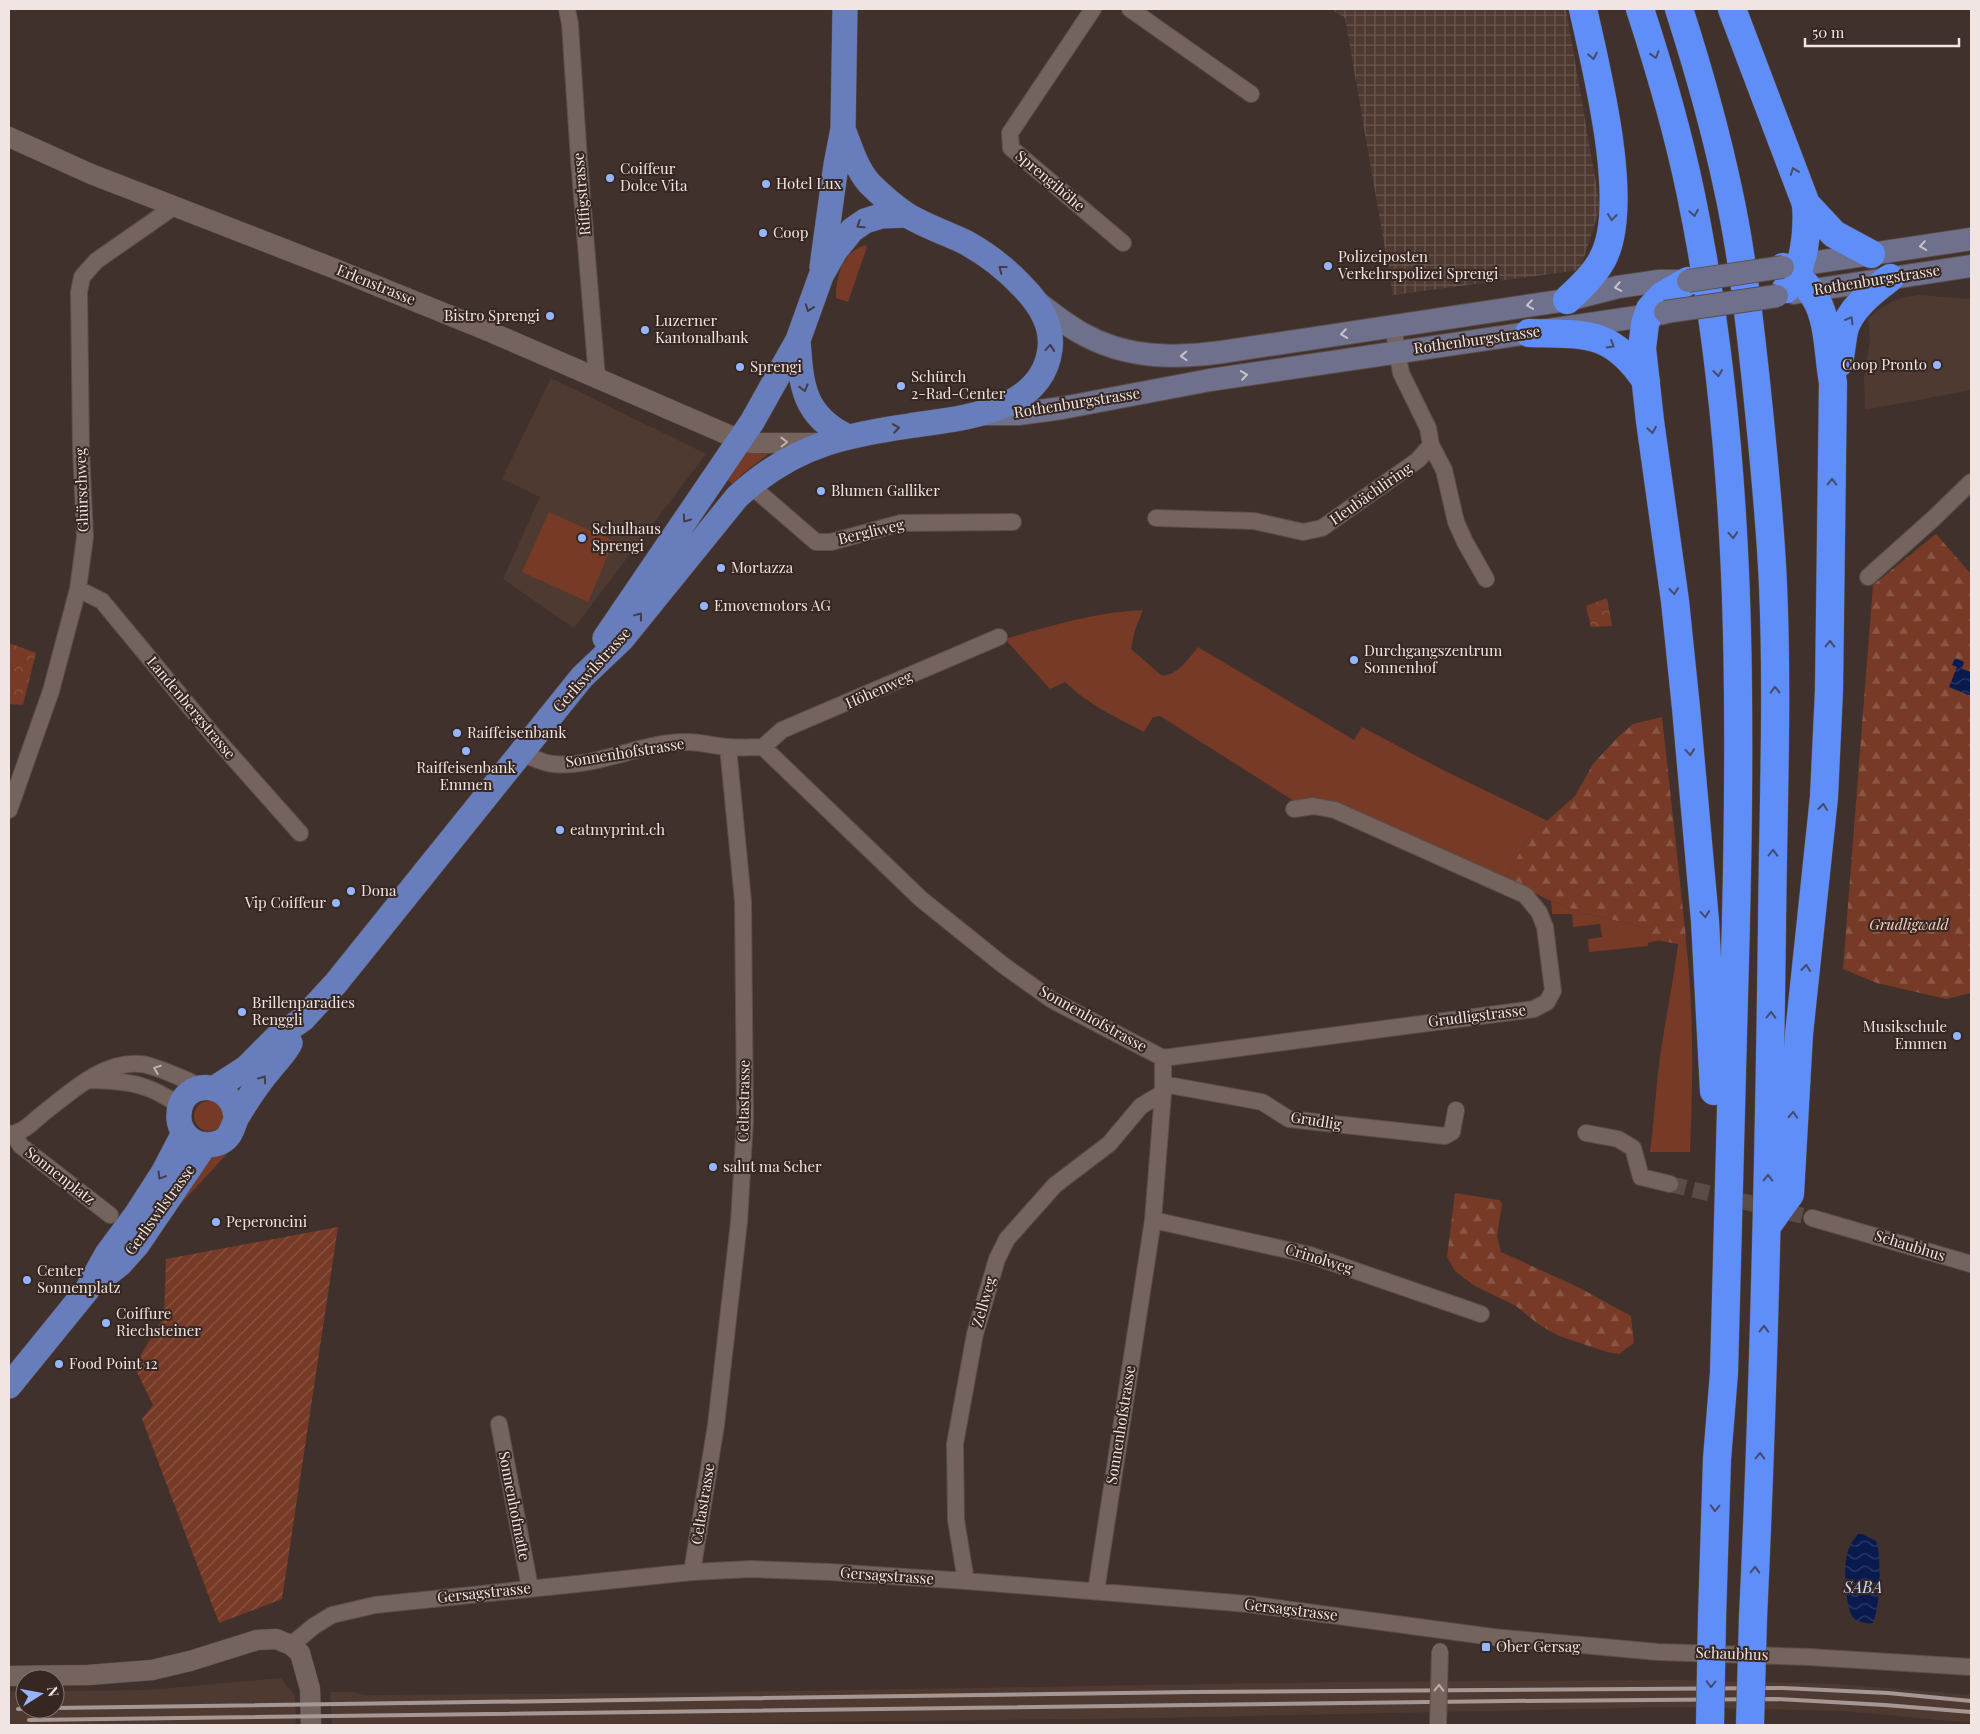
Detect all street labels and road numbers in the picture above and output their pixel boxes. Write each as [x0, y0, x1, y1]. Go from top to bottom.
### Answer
street label: Sprengihöhe [1012, 145, 1090, 215]
street label: Riffigstrasse [567, 152, 595, 236]
street label: Erlenstrasse [334, 259, 419, 309]
street label: Rothenburgstrasse [1812, 259, 1941, 299]
street label: Rothenburgstrasse [1412, 320, 1541, 358]
street label: Rothenburgstrasse [1012, 382, 1141, 422]
street label: Ghürschweg [70, 447, 92, 533]
street label: Heubächliring [1325, 457, 1415, 529]
street label: Bergliweg [836, 514, 906, 548]
street label: Gerliswilstrasse [548, 623, 635, 716]
street label: Landenbergstrasse [143, 652, 241, 763]
street label: Höhenweg [842, 665, 915, 713]
street label: Sonnenhofstrasse [564, 733, 686, 771]
street label: Sonnenhofstrasse [1036, 980, 1151, 1056]
street label: Grudligstrasse [1427, 999, 1527, 1031]
street label: Celtastrasse [732, 1060, 754, 1142]
street label: Grudlig [1289, 1106, 1343, 1134]
street label: Sonnenplatz [21, 1142, 100, 1209]
street label: Gerliswilstrasse [120, 1160, 199, 1259]
street label: Schaubhus [1872, 1225, 1948, 1265]
street label: Crinolweg [1283, 1238, 1356, 1278]
street label: Zellweg [966, 1274, 1000, 1329]
street label: Sonnenhofstrasse [1101, 1364, 1139, 1486]
street label: Sonnenhofmatte [495, 1449, 535, 1562]
street label: Celtastrasse [686, 1462, 718, 1546]
street label: Gersagstrasse [839, 1562, 935, 1588]
street label: Gersagstrasse [436, 1577, 532, 1607]
street label: Gersagstrasse [1243, 1593, 1339, 1625]
street label: Schaubhus [1695, 1642, 1769, 1664]

